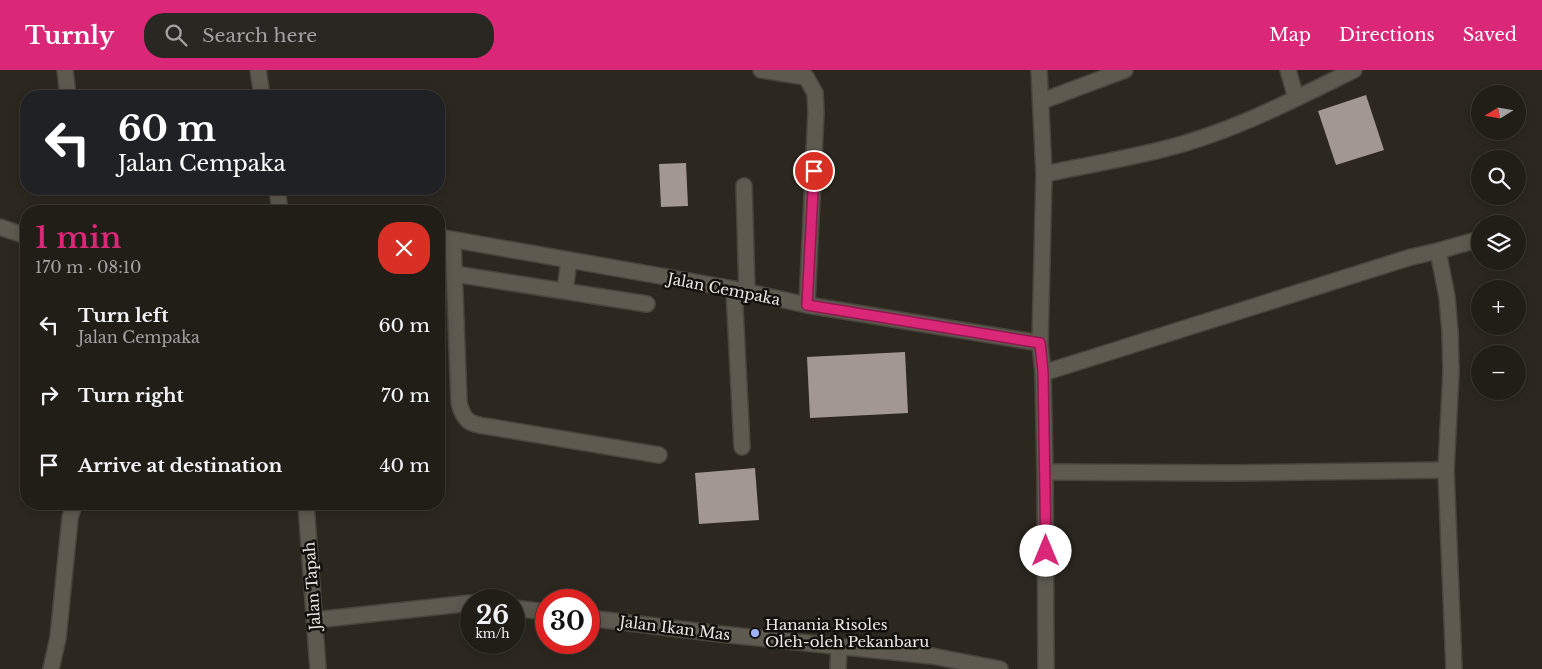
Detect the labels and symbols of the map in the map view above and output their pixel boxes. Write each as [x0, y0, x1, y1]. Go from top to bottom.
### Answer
north arrow [1471, 85, 1526, 140]
pin [793, 150, 835, 192]
street label: Jalan Cempaka [664, 268, 783, 309]
position arrow [1019, 524, 1071, 576]
street label: Jalan Tapah [299, 541, 325, 633]
speed limit sign: 30 [535, 589, 600, 654]
street label: Jalan Ikan Mas [617, 612, 732, 644]
place label: Hanania Risoles Oleh-oleh Pekanbaru [765, 615, 929, 651]
marker: Hanania Risoles Oleh-oleh Pekanbaru [749, 627, 761, 639]

